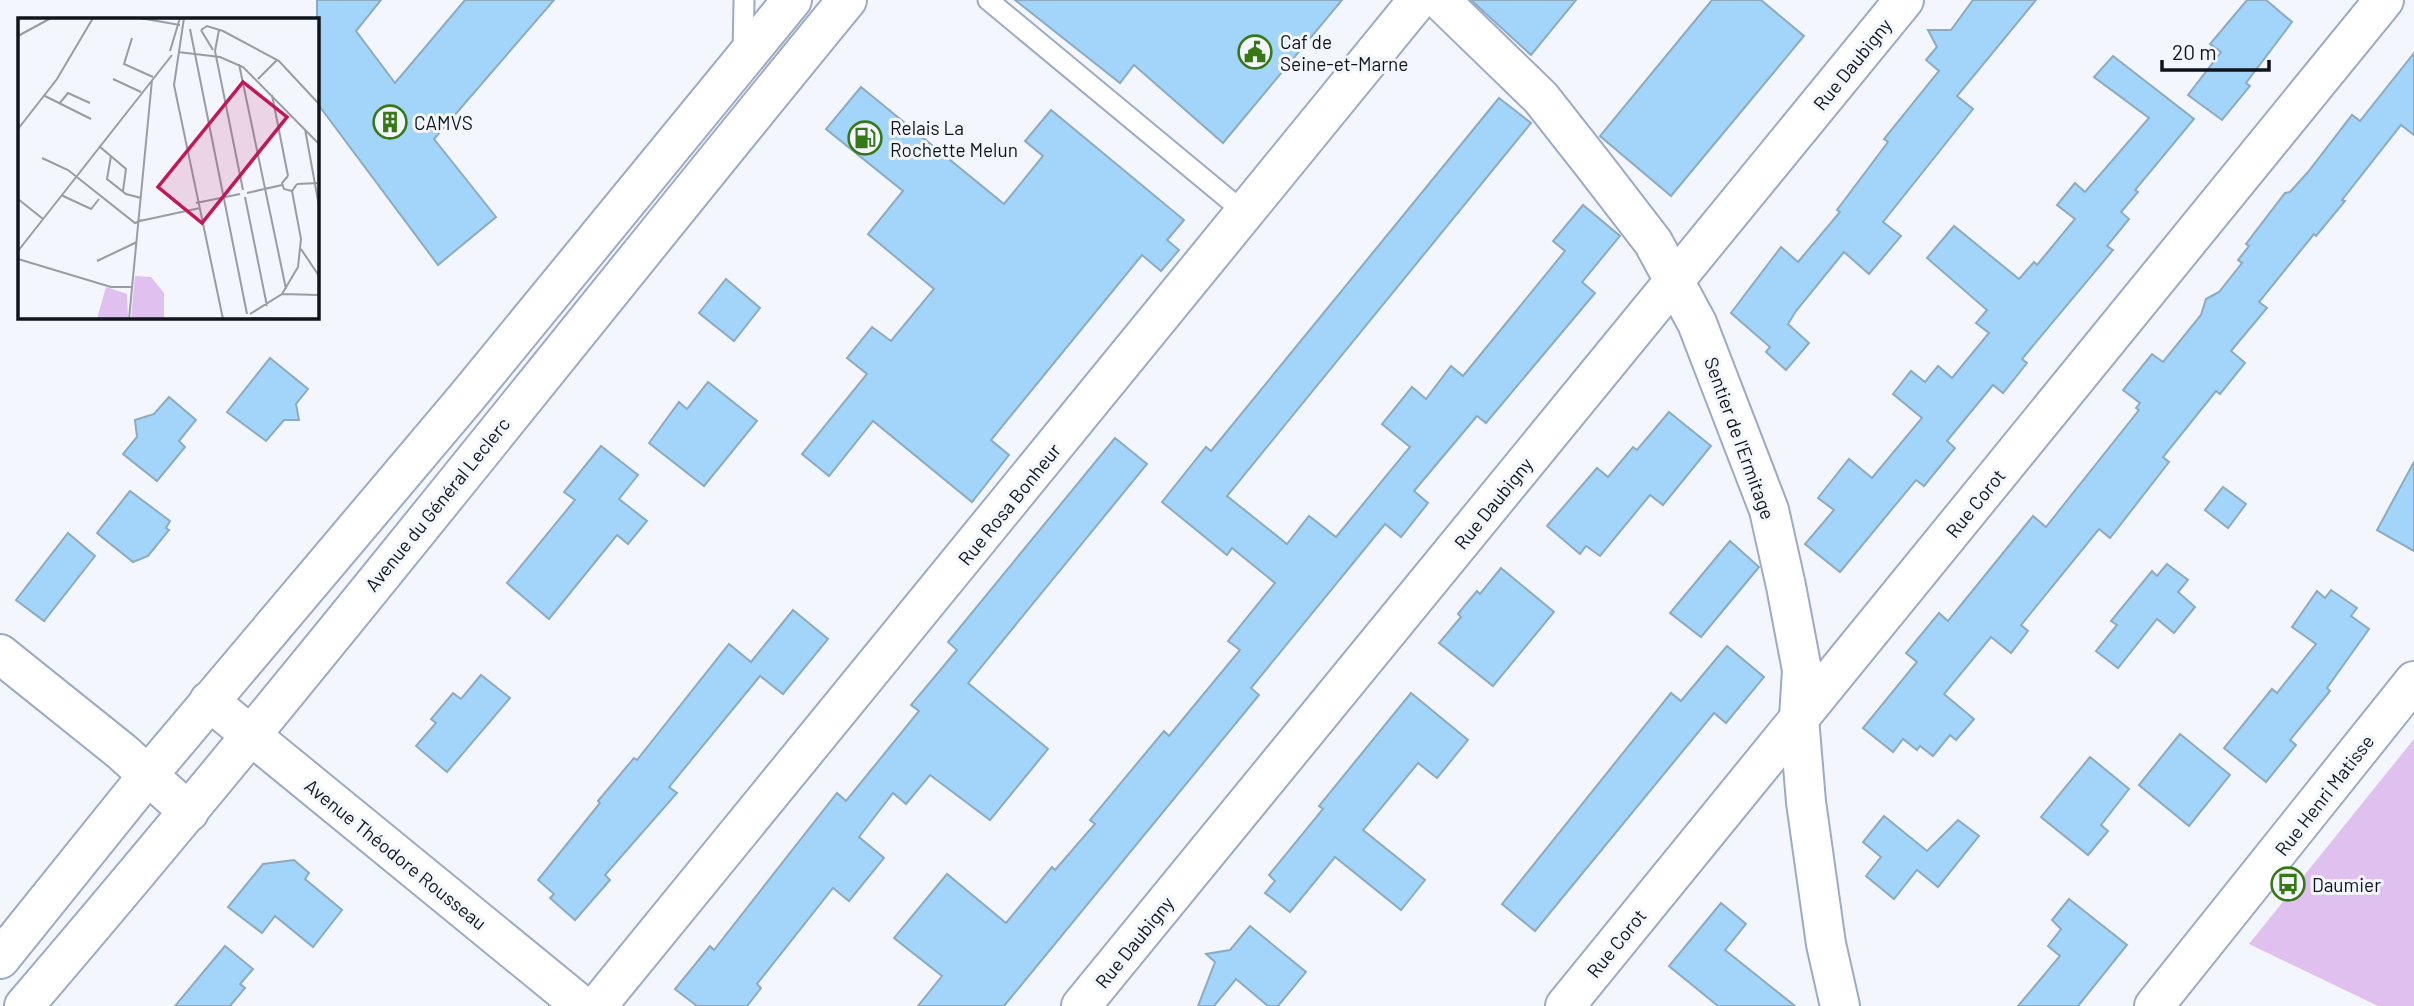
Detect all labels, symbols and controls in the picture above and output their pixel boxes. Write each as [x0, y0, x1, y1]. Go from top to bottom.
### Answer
street label: Rue Daubigny [1808, 13, 1896, 115]
inset map [18, 18, 318, 318]
scale bar [2162, 28, 2269, 72]
place label: Caf de Seine-et-Marne [1280, 30, 1408, 75]
public building icon: Caf de Seine-et-Marne [1236, 33, 1274, 71]
text: 20 m [2172, 39, 2217, 64]
building icon: CAMVS [371, 103, 409, 141]
place label: CAMVS [414, 111, 473, 134]
place label: Relais La Rochette Melun [890, 116, 1018, 161]
fuel station icon: Relais La Rochette Melun [846, 119, 884, 157]
street label: Sentier de l'Ermitage [1700, 354, 1780, 522]
street label: Avenue du Général Leclerc [360, 412, 514, 596]
street label: Rue Rosa Bonheur [953, 438, 1065, 570]
street label: Rue Daubigny [1449, 452, 1537, 554]
street label: Rue Corot [1940, 464, 2010, 542]
street label: Rue Henri Matisse [2270, 730, 2378, 860]
street label: Avenue Théodore Rousseau [301, 774, 491, 934]
bus stop icon: Daumier [2269, 865, 2307, 903]
place label: Daumier [2312, 873, 2381, 896]
street label: Rue Daubigny [1090, 891, 1178, 993]
street label: Rue Corot [1581, 904, 1651, 982]

